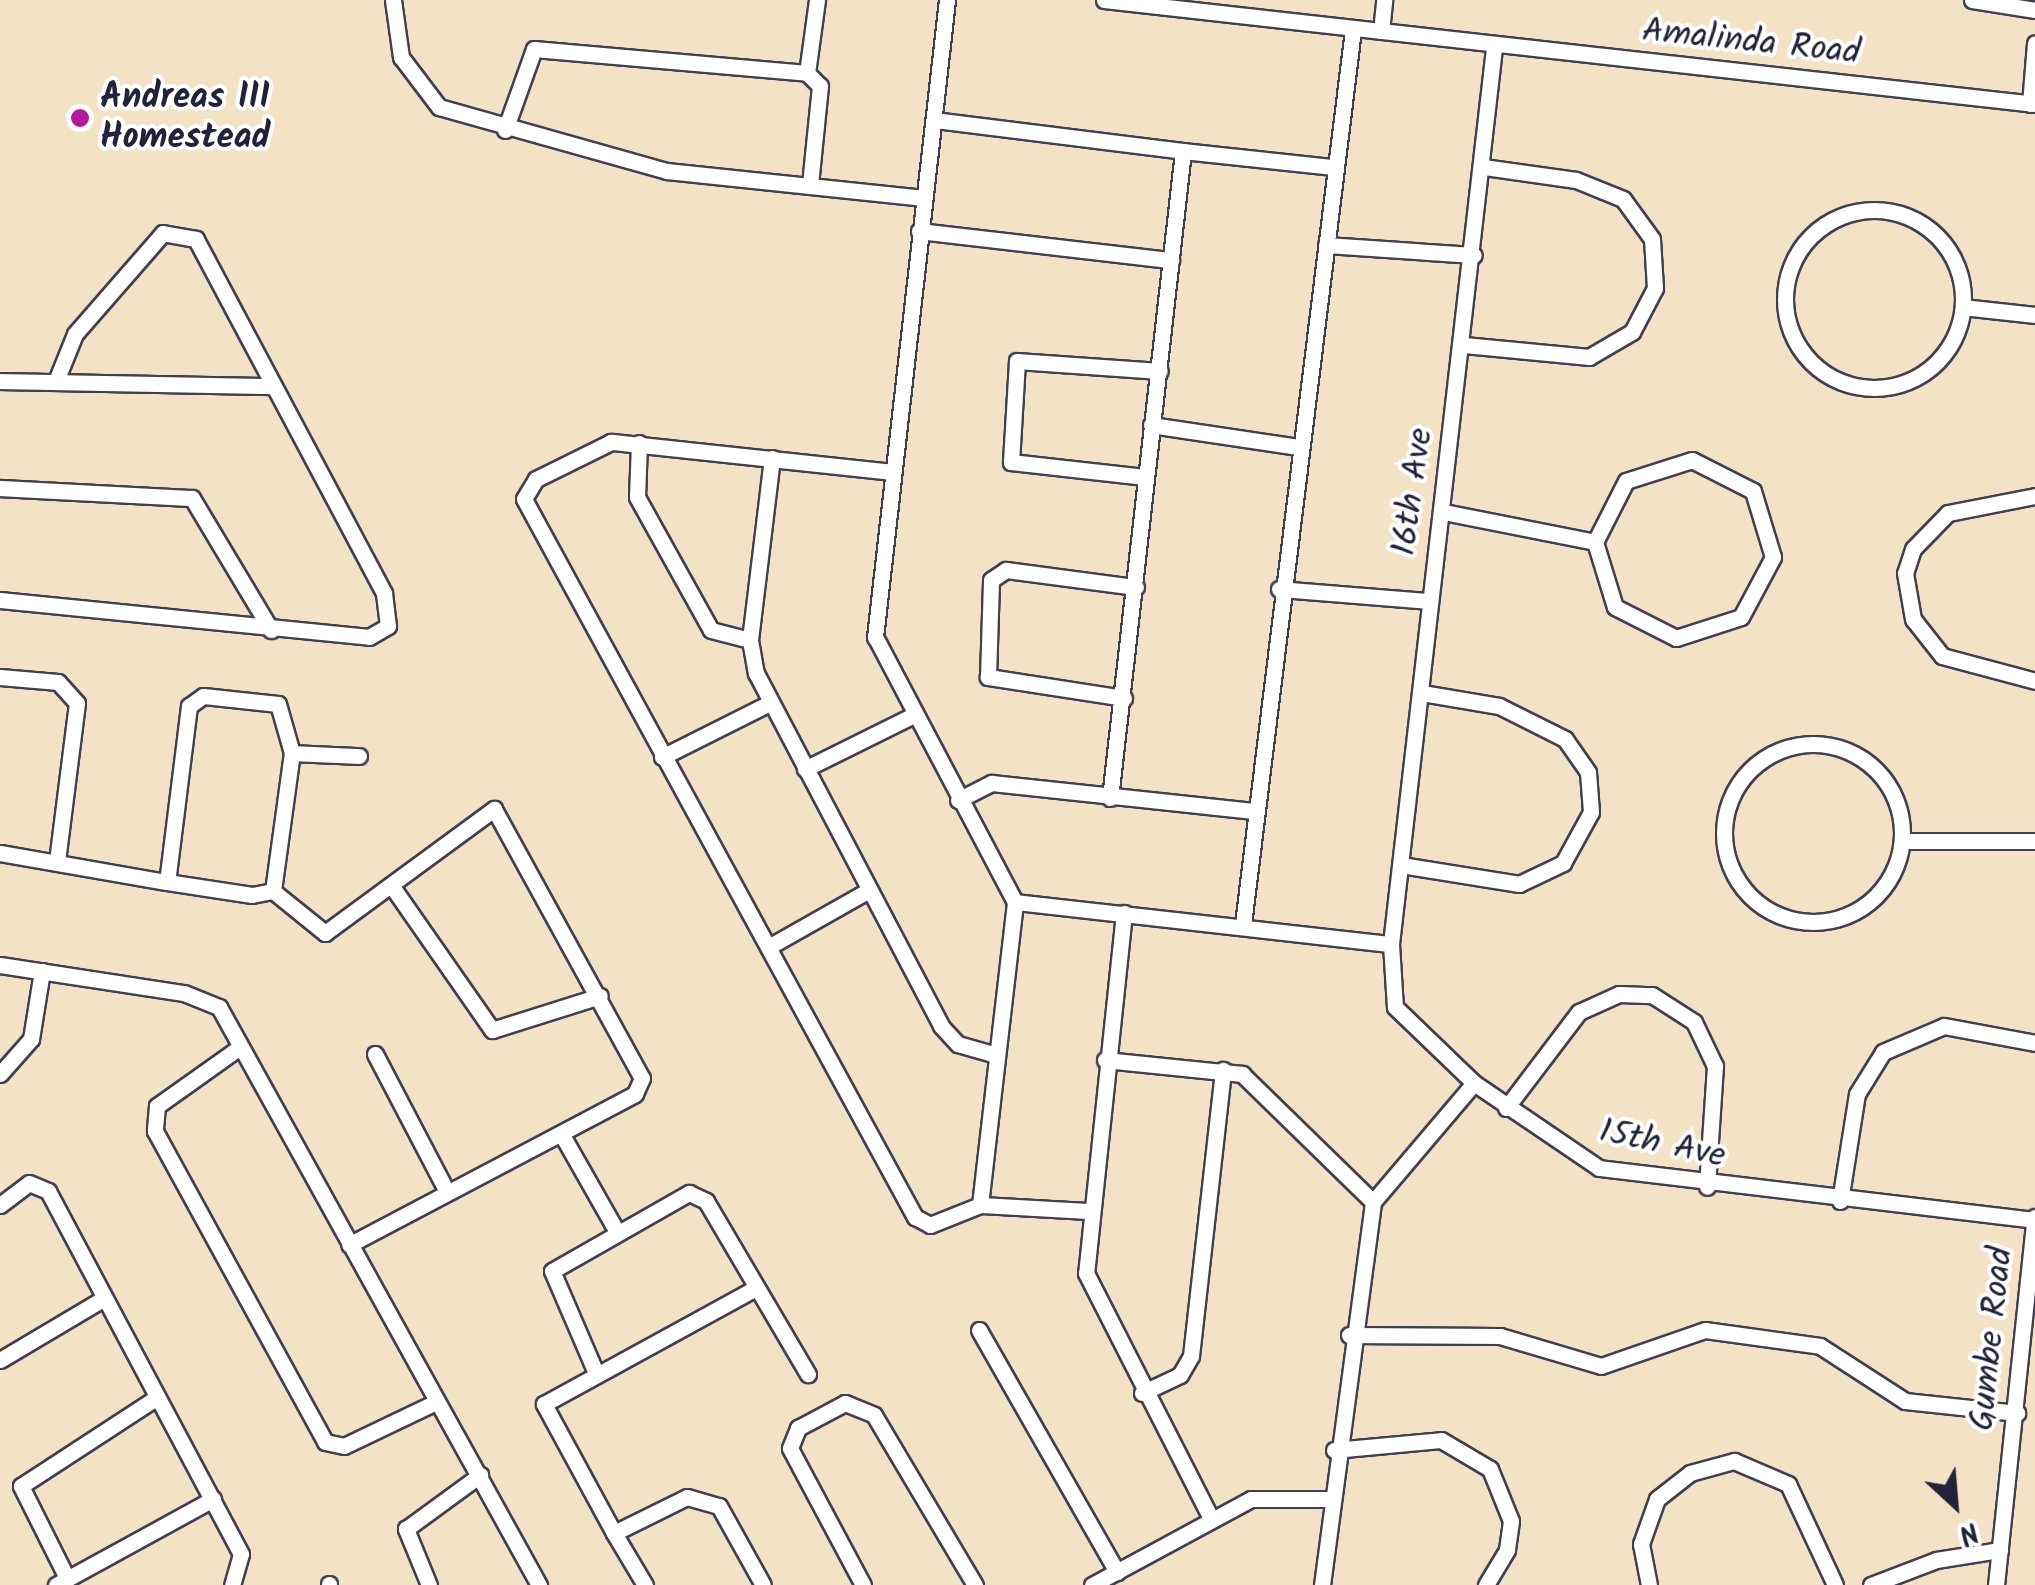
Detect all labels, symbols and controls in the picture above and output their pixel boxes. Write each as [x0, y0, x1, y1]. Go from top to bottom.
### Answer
street label: Amalinda Road [1640, 11, 1862, 75]
place label: Andreas III Homestead [100, 77, 270, 159]
marker: Andreas III Homestead [69, 107, 91, 129]
street label: 16th Ave [1384, 425, 1444, 559]
street label: 15th Ave [1595, 1111, 1729, 1179]
street label: Gumbe Road [1962, 1245, 2024, 1433]
north arrow [1905, 1455, 2005, 1555]
text: N [1951, 1508, 1986, 1557]

